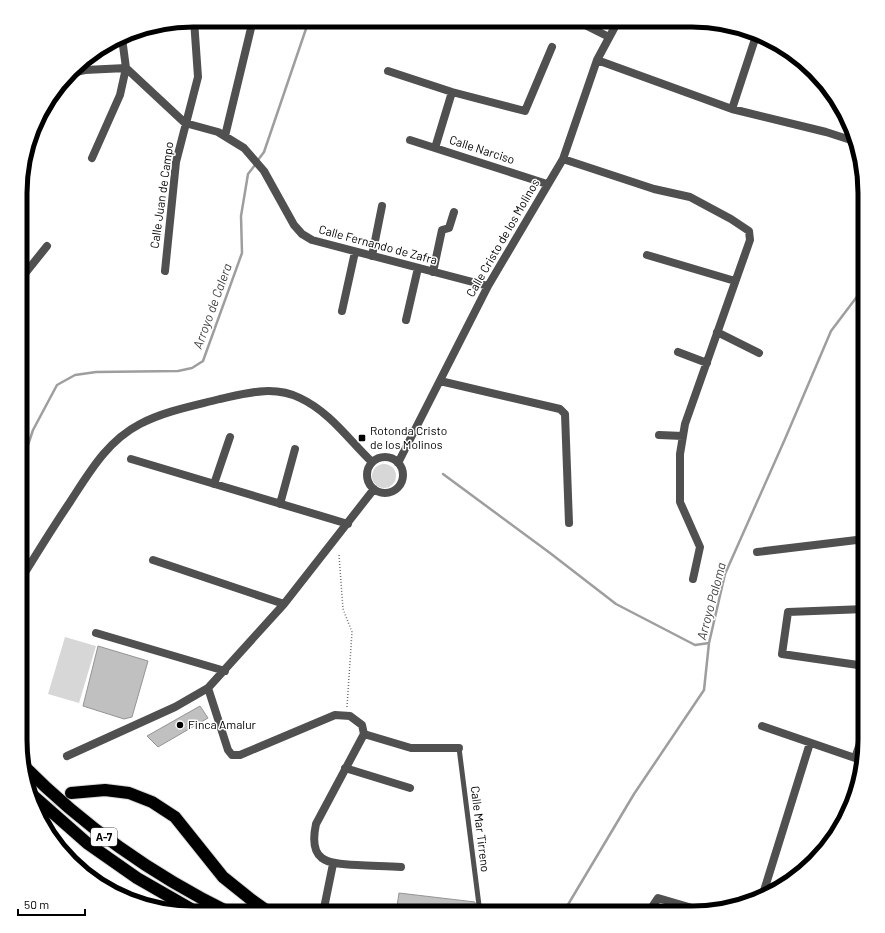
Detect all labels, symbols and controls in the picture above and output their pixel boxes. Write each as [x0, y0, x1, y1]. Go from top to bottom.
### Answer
street label: Calle Narciso [448, 132, 517, 166]
street label: Calle Juan de Campo [147, 141, 175, 249]
street label: Calle Cristo de los Molinos [463, 176, 542, 299]
street label: Calle Fernando de Zafra [318, 221, 439, 267]
water label: Arroyo de Calera [189, 261, 235, 351]
place label: Rotonda Cristo de los Molinos [370, 423, 447, 451]
marker: Rotonda Cristo de los Molinos [357, 433, 367, 443]
water label: Arroyo Paloma [693, 560, 729, 642]
place label: Finca Amalur [188, 717, 257, 731]
marker: Finca Amalur [175, 720, 185, 730]
street label: Calle Mar Tirreno [469, 785, 493, 873]
road number: A-7 [91, 828, 117, 846]
scale bar [18, 891, 85, 917]
text: 50 m [24, 897, 49, 911]

